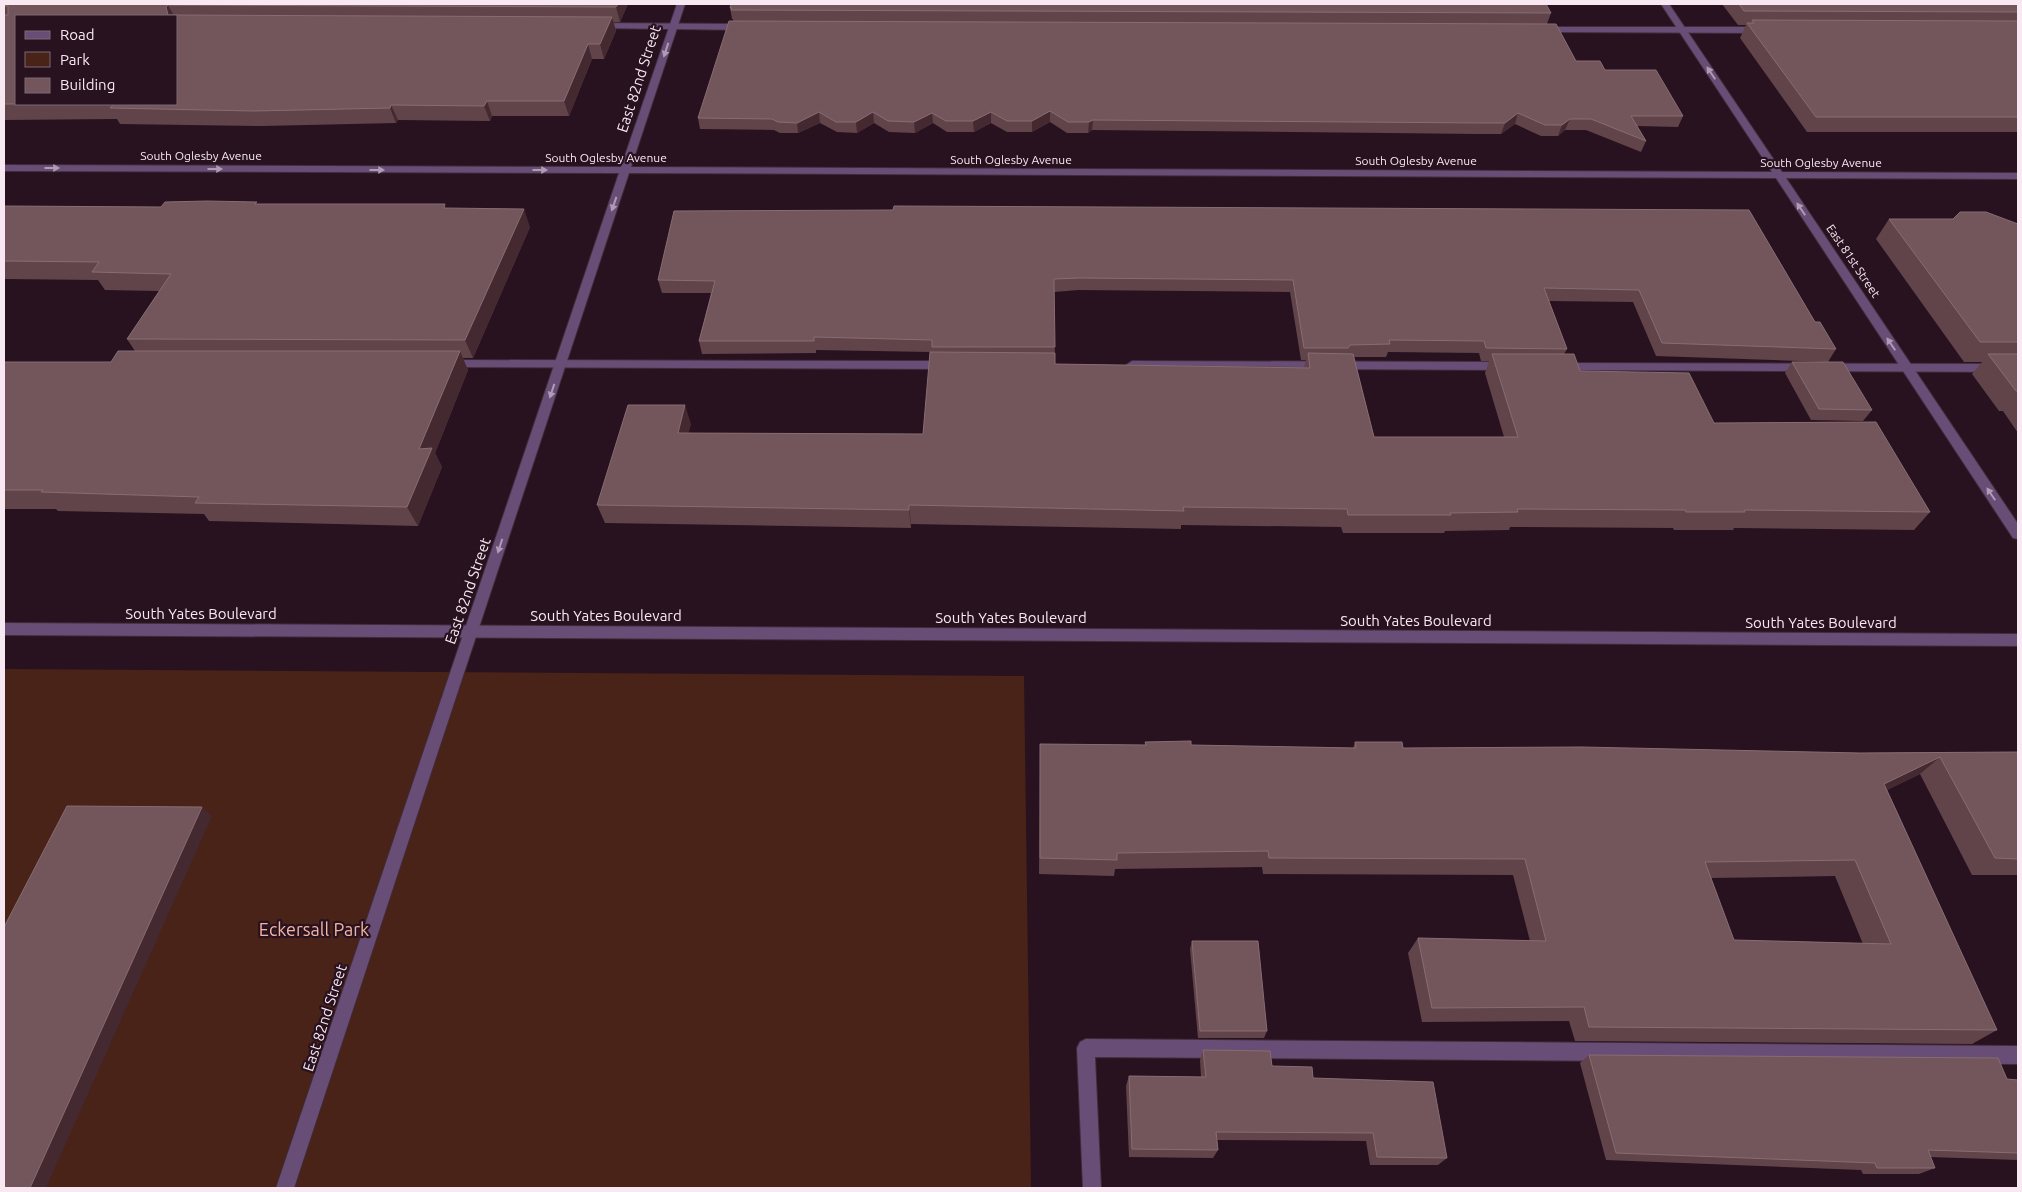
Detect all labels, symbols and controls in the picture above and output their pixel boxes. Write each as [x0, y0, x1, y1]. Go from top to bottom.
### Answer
legend [15, 15, 178, 105]
street label: East 82nd Street [613, 23, 664, 135]
text: Road [60, 26, 95, 43]
one-way arrow [662, 43, 670, 58]
text: Park [60, 51, 90, 68]
one-way arrow [1706, 67, 1716, 80]
text: Building [60, 76, 115, 93]
street label: South Oglesby Avenue [140, 149, 262, 162]
street label: South Oglesby Avenue [545, 151, 667, 164]
street label: South Oglesby Avenue [950, 153, 1072, 166]
street label: South Oglesby Avenue [1355, 154, 1477, 167]
street label: South Oglesby Avenue [1760, 156, 1882, 169]
one-way arrow [45, 164, 61, 172]
one-way arrow [207, 165, 223, 173]
one-way arrow [370, 166, 386, 174]
one-way arrow [532, 166, 548, 174]
one-way arrow [610, 197, 618, 212]
one-way arrow [1796, 202, 1806, 215]
street label: East 81st Street [1824, 222, 1883, 300]
one-way arrow [1887, 337, 1896, 351]
one-way arrow [548, 384, 555, 399]
one-way arrow [1986, 487, 1996, 500]
street label: East 82nd Street [441, 535, 494, 646]
one-way arrow [496, 538, 504, 553]
street label: South Yates Boulevard [125, 605, 277, 622]
street label: South Yates Boulevard [530, 607, 682, 624]
street label: South Yates Boulevard [935, 609, 1087, 626]
street label: South Yates Boulevard [1340, 612, 1492, 629]
street label: South Yates Boulevard [1745, 614, 1897, 631]
park label: Eckersall Park [259, 919, 369, 939]
street label: East 82nd Street [299, 962, 350, 1074]

